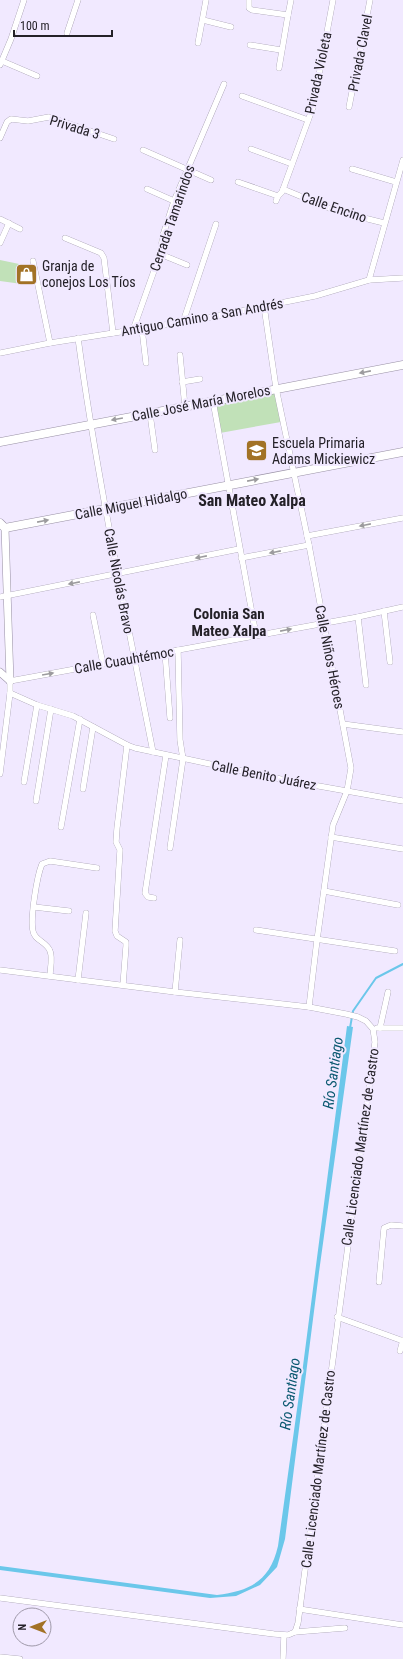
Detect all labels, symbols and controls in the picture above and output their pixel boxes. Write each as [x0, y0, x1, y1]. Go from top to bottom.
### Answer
scale bar [14, 12, 112, 38]
street label: Privada Clavel [345, 13, 375, 93]
text: 100 m [20, 19, 50, 33]
street label: Privada Violeta [302, 31, 334, 115]
street label: Privada 3 [48, 112, 102, 142]
street label: Cerrada Tamarindos [146, 163, 198, 273]
street label: Calle Encino [299, 188, 369, 226]
place label: Granja de conejos Los Tíos [42, 258, 136, 290]
shop icon: Granja de conejos Los Tíos [14, 261, 40, 287]
street label: Antiguo Camino a San Andrés [120, 295, 284, 339]
one-way arrow [359, 369, 371, 375]
street label: Calle José María Morelos [131, 382, 271, 424]
one-way arrow [111, 416, 123, 422]
place label: Escuela Primaria Adams Mickiewicz [272, 435, 375, 467]
school or university icon: Escuela Primaria Adams Mickiewicz [243, 438, 269, 464]
one-way arrow [247, 477, 259, 483]
street label: Calle Miguel Hidalgo [74, 485, 188, 523]
district label: San Mateo Xalpa [198, 491, 306, 510]
one-way arrow [37, 517, 49, 523]
one-way arrow [359, 522, 371, 528]
street label: Calle Nicolás Bravo [101, 527, 137, 635]
one-way arrow [269, 549, 281, 555]
one-way arrow [195, 554, 207, 560]
one-way arrow [68, 580, 80, 586]
street label: Calle Niños Héroes [312, 604, 348, 710]
district label: Colonia San Mateo Xalpa [192, 605, 266, 640]
one-way arrow [280, 626, 292, 632]
street label: Calle Cuauhtémoc [73, 643, 175, 677]
one-way arrow [42, 670, 54, 676]
street label: Calle Benito Juárez [210, 757, 318, 793]
water label: Río Santiago [319, 1036, 347, 1110]
street label: Calle Licenciado Martínez de Castro [338, 1047, 382, 1247]
water label: Río Santiago [276, 1357, 304, 1431]
street label: Calle Licenciado Martínez de Castro [298, 1369, 338, 1569]
north arrow [12, 1607, 52, 1647]
text: N [16, 1623, 29, 1630]

